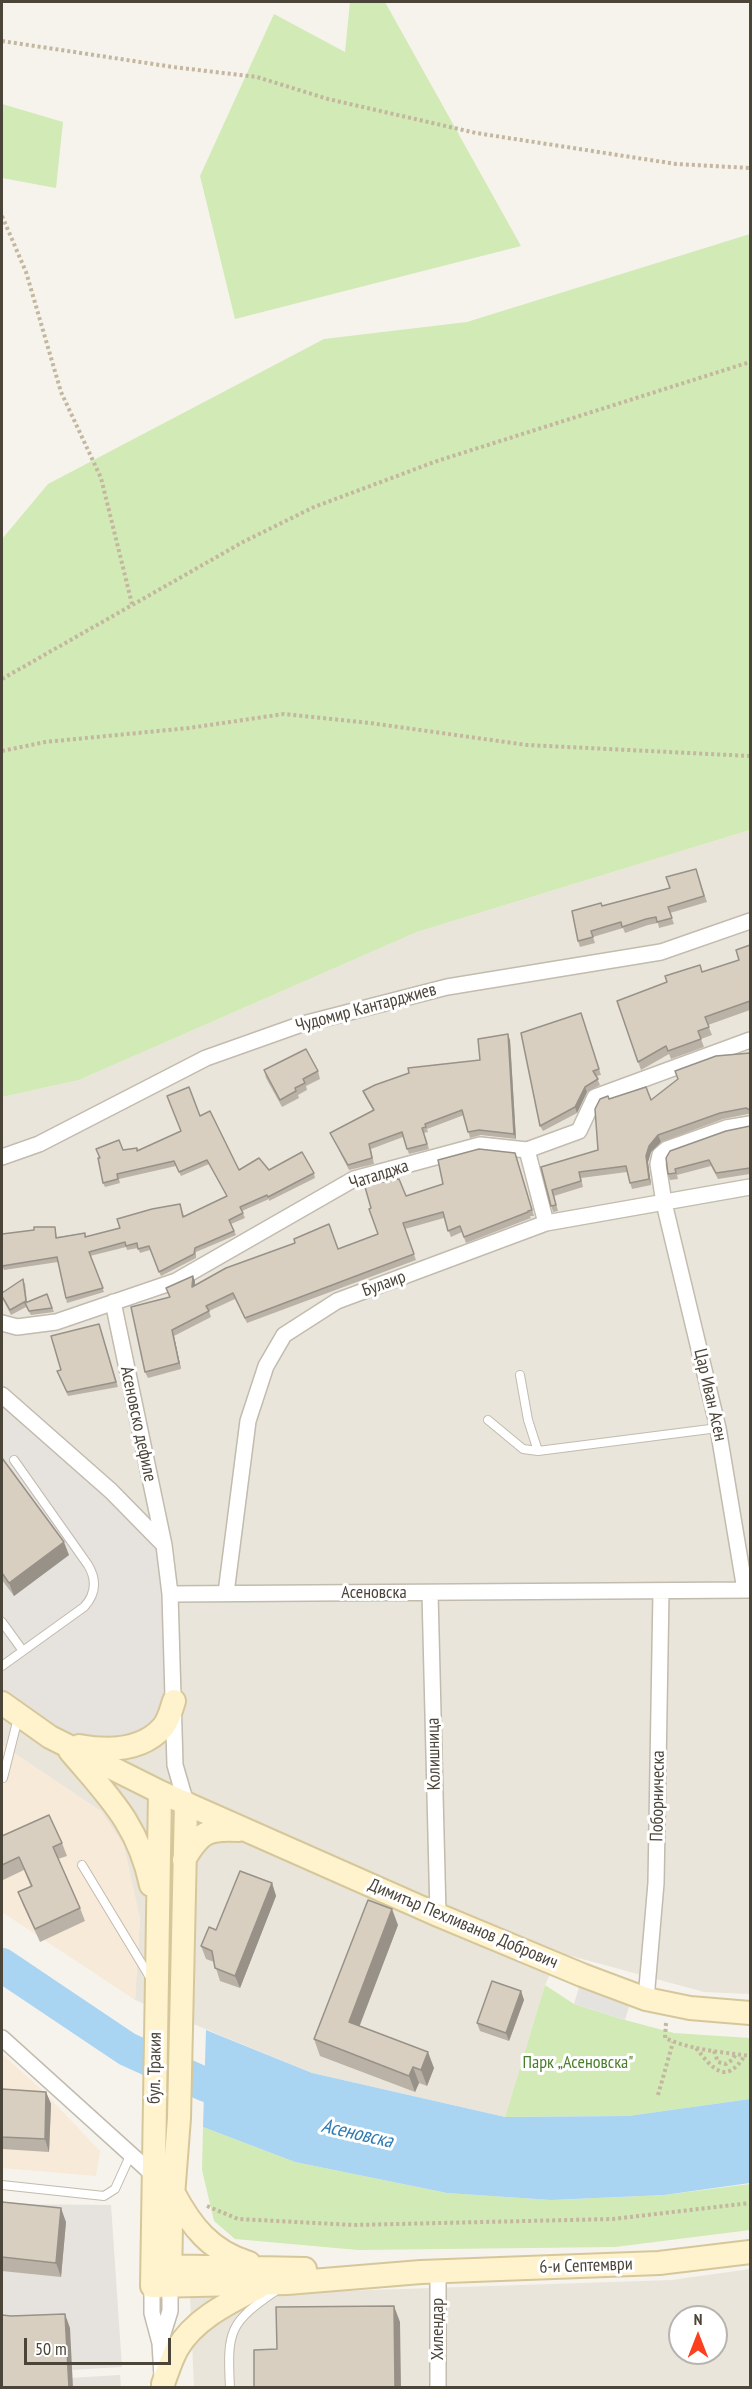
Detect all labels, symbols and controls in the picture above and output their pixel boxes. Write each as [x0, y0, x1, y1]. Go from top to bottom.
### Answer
street label: Чудомир Кантарджиев [293, 979, 439, 1037]
street label: Чаталджа [347, 1155, 411, 1195]
street label: Булаир [359, 1266, 409, 1302]
street label: Цар Иван Асен [689, 1347, 731, 1443]
street label: Асеновско дефиле [115, 1364, 161, 1484]
street label: Асеновска [341, 1582, 407, 1604]
street label: Колишница [423, 1718, 445, 1790]
street label: Поборническа [646, 1750, 670, 1842]
street label: Димитър Пехливанов Добрович [365, 1874, 561, 1974]
street label: бул. Тракия [144, 2032, 166, 2104]
park label: Парк „Асеновска" [523, 2052, 633, 2074]
water label: Асеновска [319, 2114, 395, 2154]
street label: 6-и Септември [539, 2254, 633, 2278]
street label: Хилендар [427, 2298, 449, 2360]
north arrow [668, 2305, 728, 2365]
text: N [694, 2309, 702, 2329]
scale bar [27, 2326, 174, 2364]
text: 50 m [35, 2337, 67, 2360]

